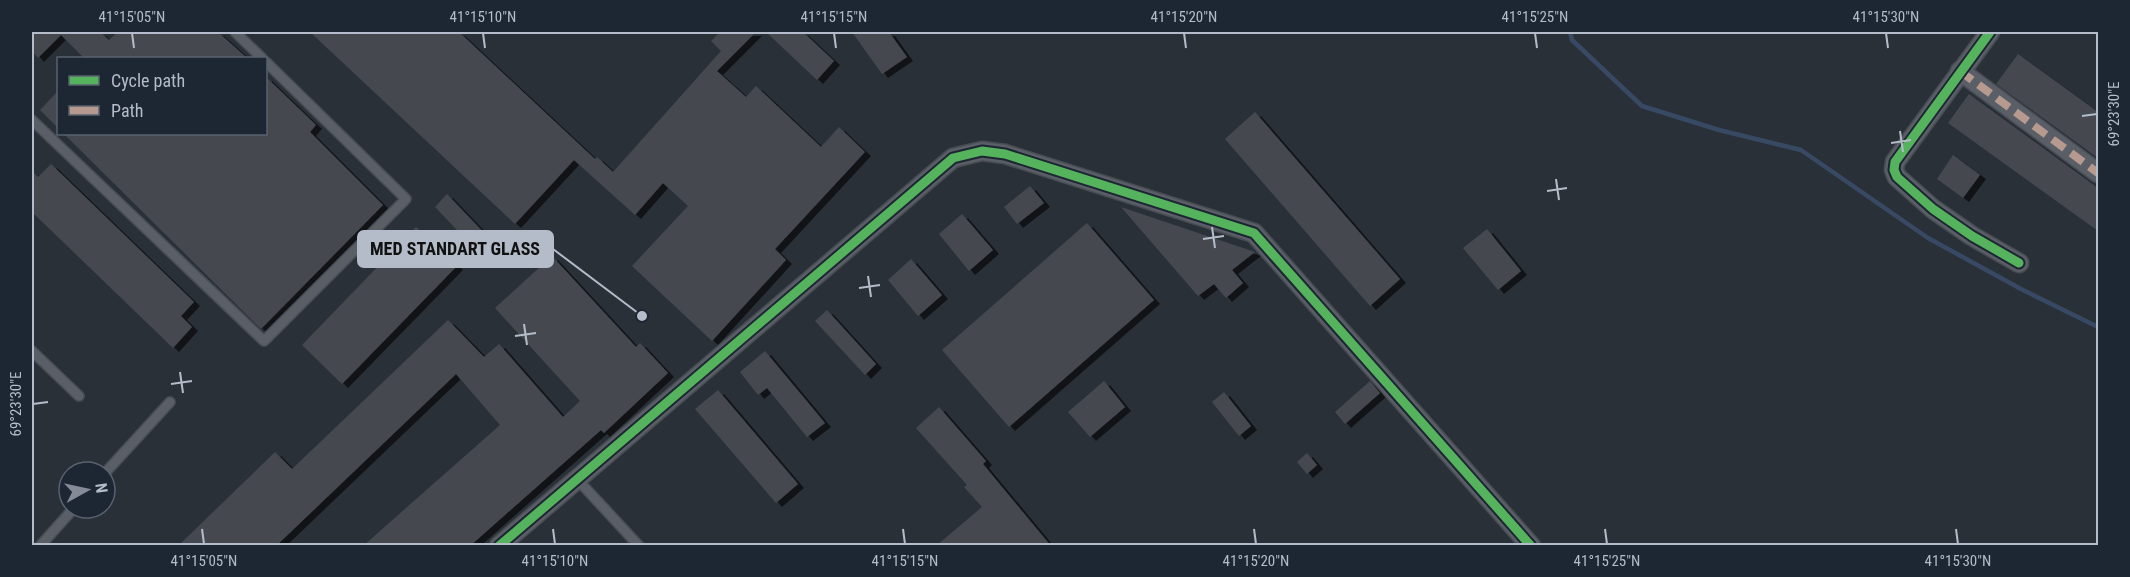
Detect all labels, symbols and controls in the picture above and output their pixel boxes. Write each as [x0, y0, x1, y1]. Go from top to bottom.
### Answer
text: 41°15'05"N [99, 8, 165, 26]
text: 41°15'10"N [450, 8, 516, 26]
text: 41°15'15"N [801, 8, 867, 26]
text: 41°15'20"N [1151, 8, 1217, 26]
text: 41°15'25"N [1502, 8, 1568, 26]
text: 41°15'30"N [1853, 8, 1919, 26]
legend [57, 57, 267, 135]
text: Cycle path [111, 70, 185, 91]
text: 69°23'30"E [2105, 82, 2123, 146]
text: Path [111, 100, 144, 121]
callout: MED STANDART GLASS [358, 231, 553, 267]
text: MED STANDART GLASS [370, 238, 540, 259]
text: 69°23'30"E [7, 372, 25, 436]
north arrow [57, 460, 117, 520]
text: N [91, 482, 111, 494]
text: 41°15'05"N [171, 552, 237, 570]
text: 41°15'10"N [522, 552, 588, 570]
text: 41°15'15"N [872, 552, 938, 570]
text: 41°15'20"N [1223, 552, 1289, 570]
text: 41°15'25"N [1574, 552, 1640, 570]
text: 41°15'30"N [1925, 552, 1991, 570]

